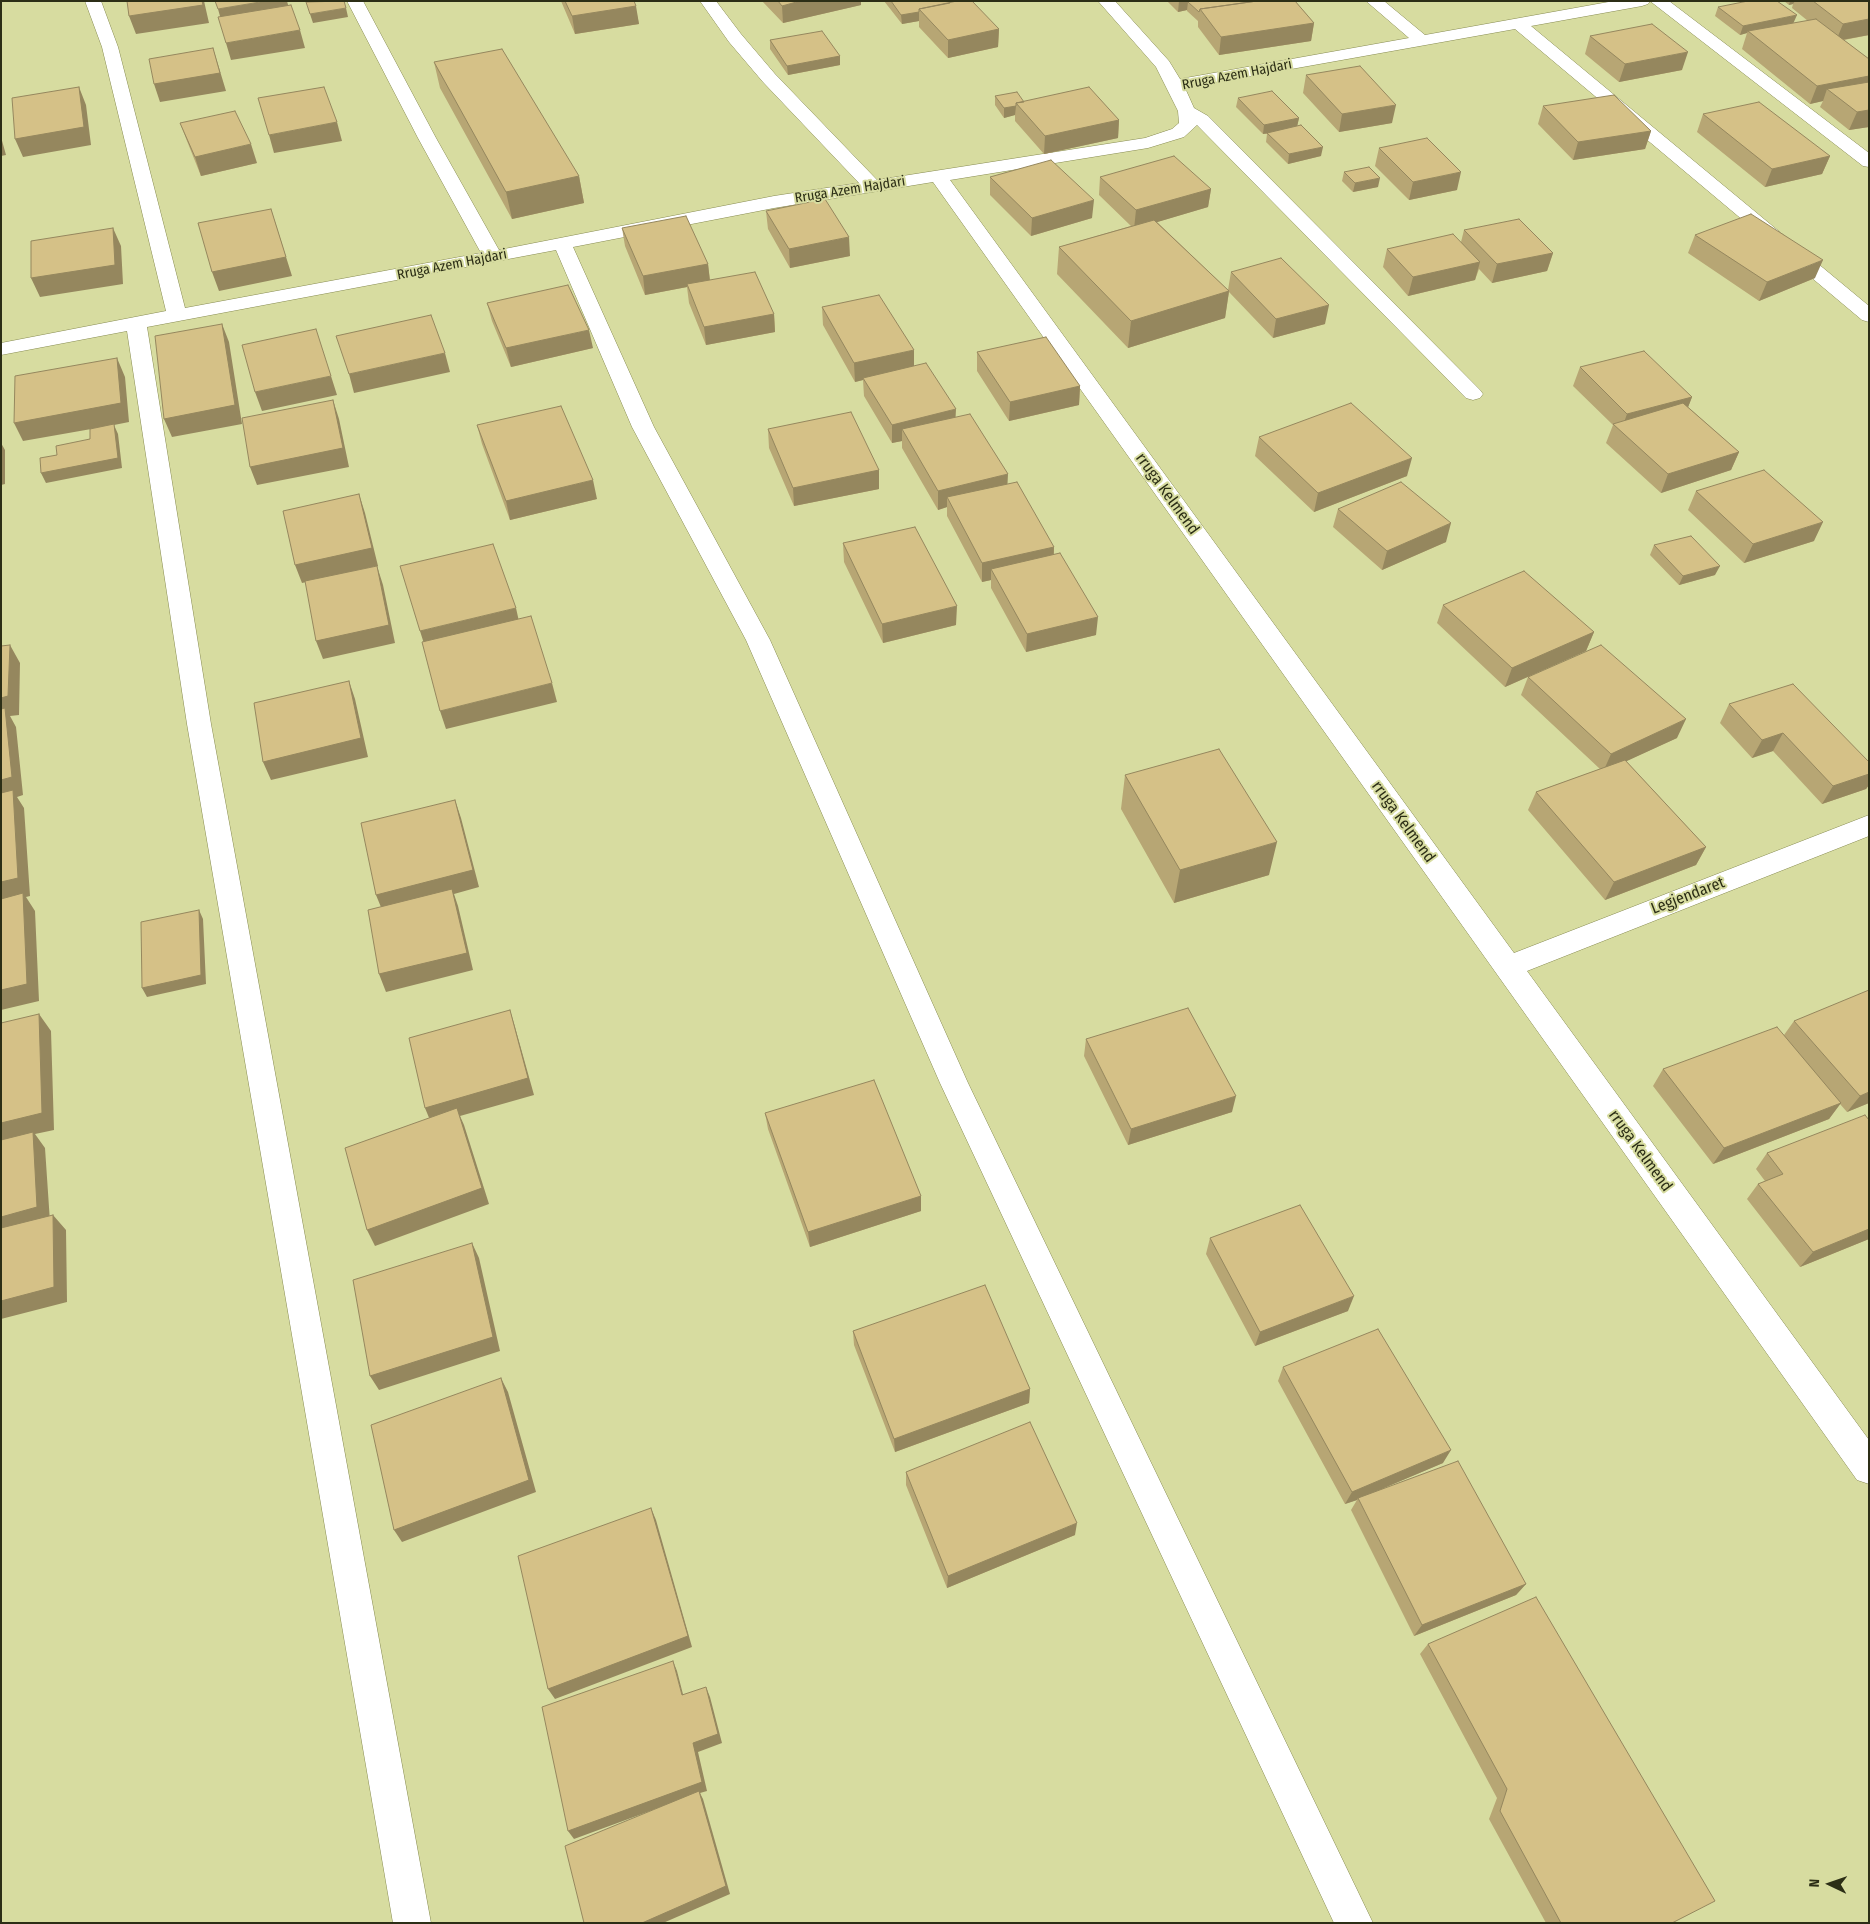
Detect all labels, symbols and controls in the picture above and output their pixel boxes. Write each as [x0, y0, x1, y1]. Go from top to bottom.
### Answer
street label: Rruga Azem Hajdari [1181, 56, 1293, 94]
street label: Rruga Azem Hajdari [794, 173, 906, 207]
street label: Rruga Azem Hajdari [396, 246, 508, 284]
street label: rruga Kelmend [1131, 450, 1203, 538]
street label: rruga Kelmend [1367, 778, 1439, 866]
street label: Legjendaret [1649, 873, 1727, 919]
street label: rruga Kelmend [1604, 1107, 1676, 1195]
north arrow [1805, 1859, 1855, 1909]
text: N [1806, 1879, 1823, 1888]

